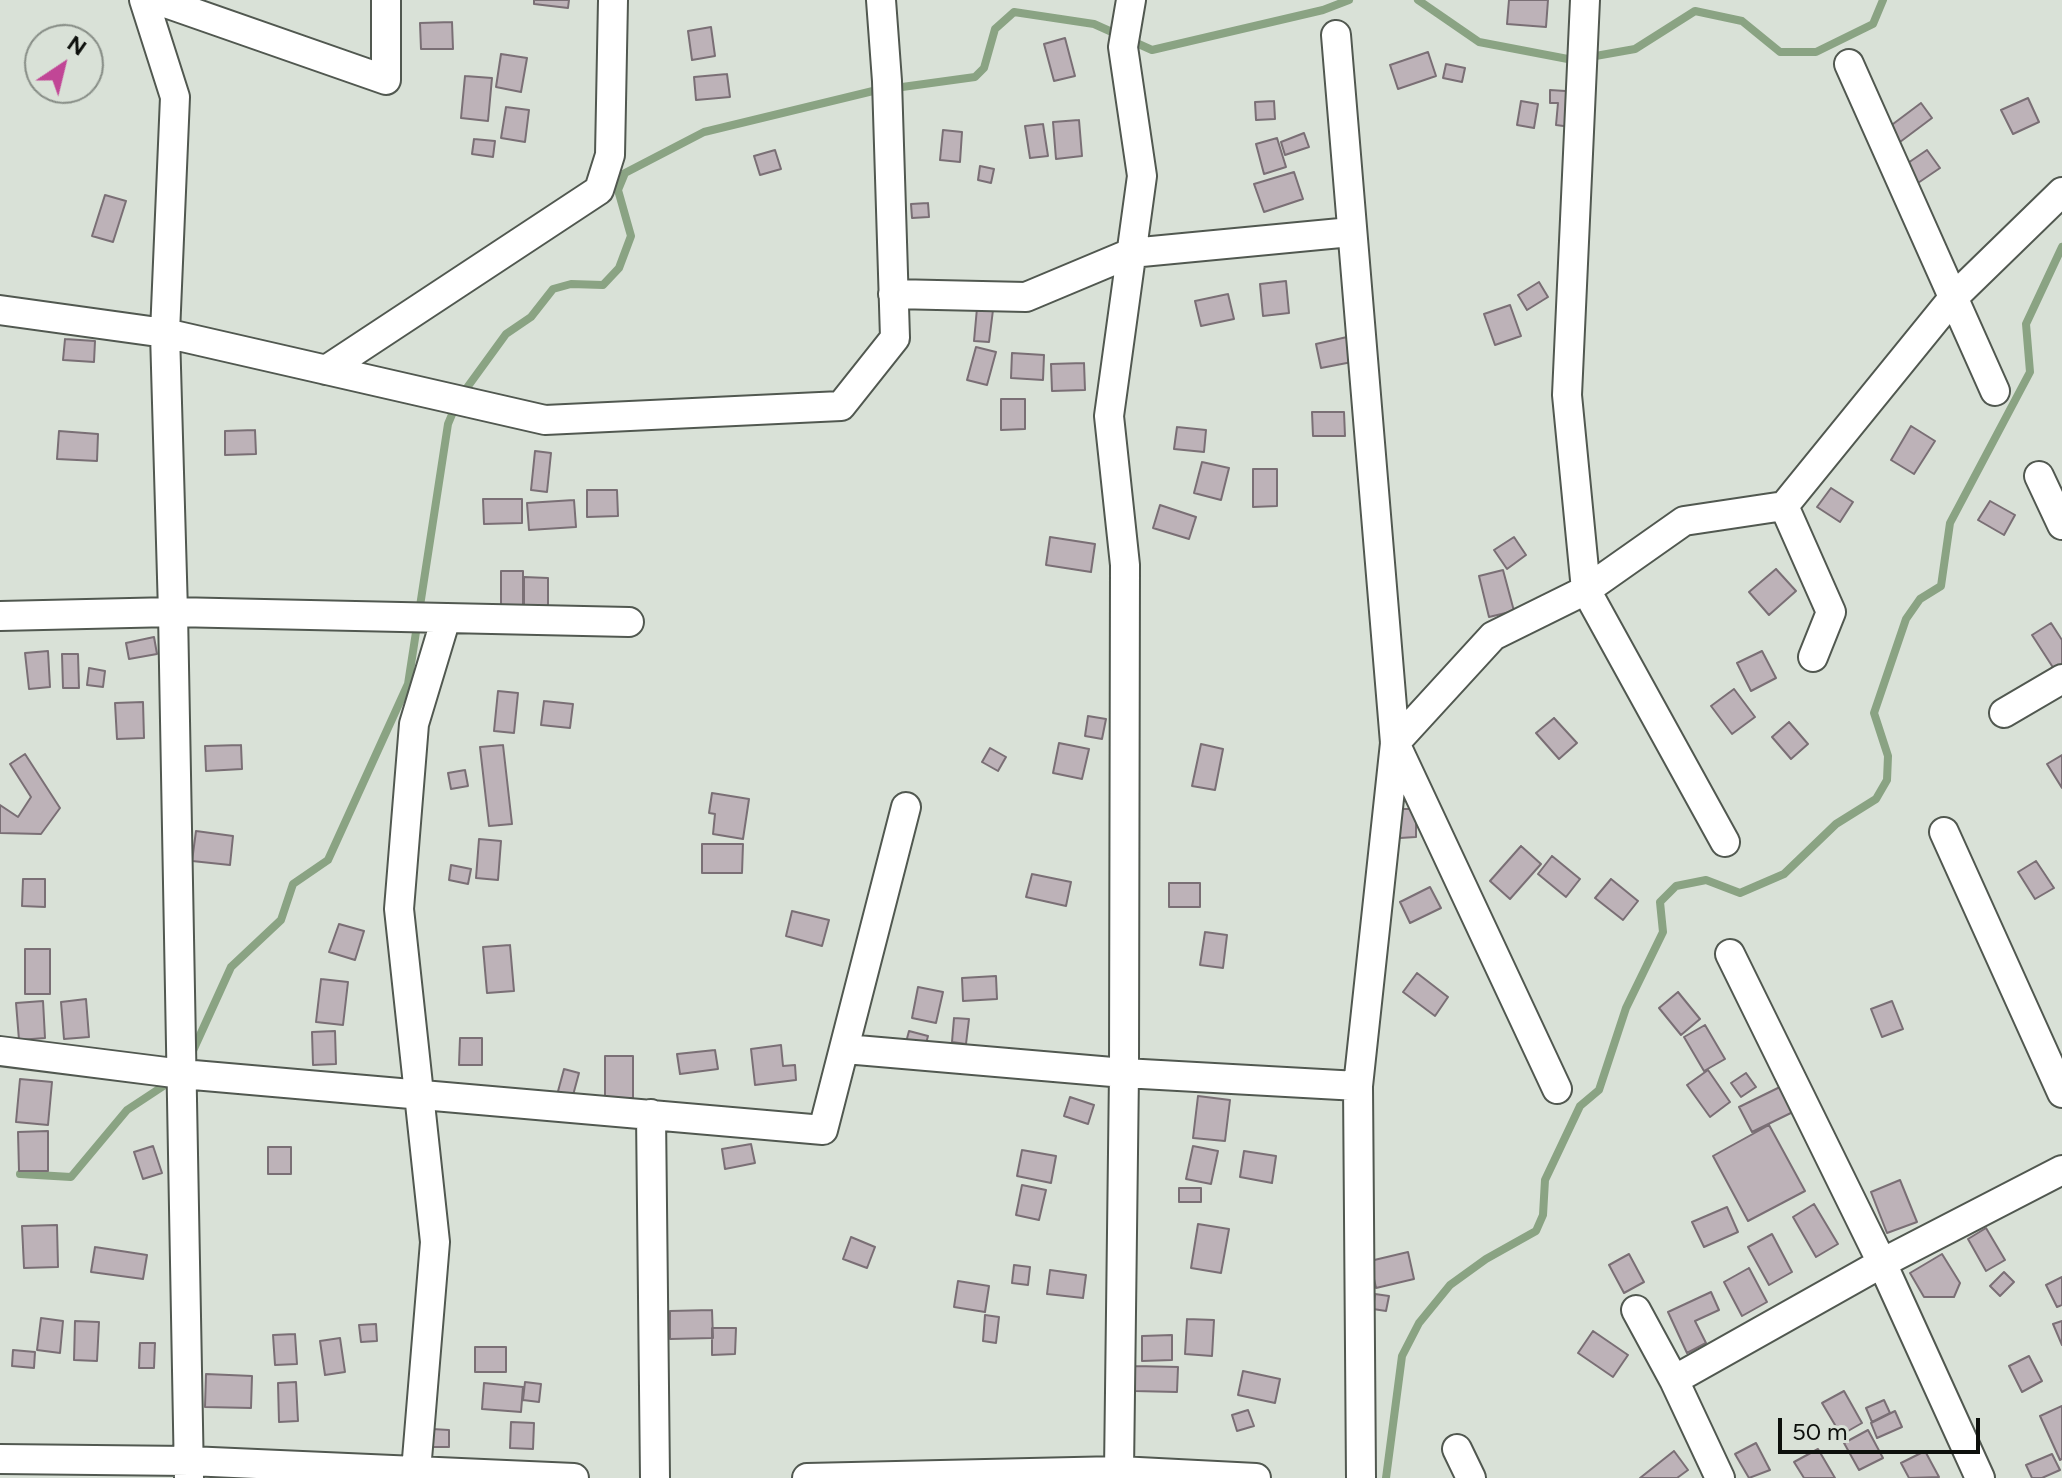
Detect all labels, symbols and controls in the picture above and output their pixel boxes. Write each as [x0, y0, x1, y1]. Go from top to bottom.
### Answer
north arrow [24, 24, 104, 104]
text: N [62, 30, 92, 62]
scale bar [1782, 1402, 1984, 1452]
text: 50 m [1792, 1417, 1848, 1446]

